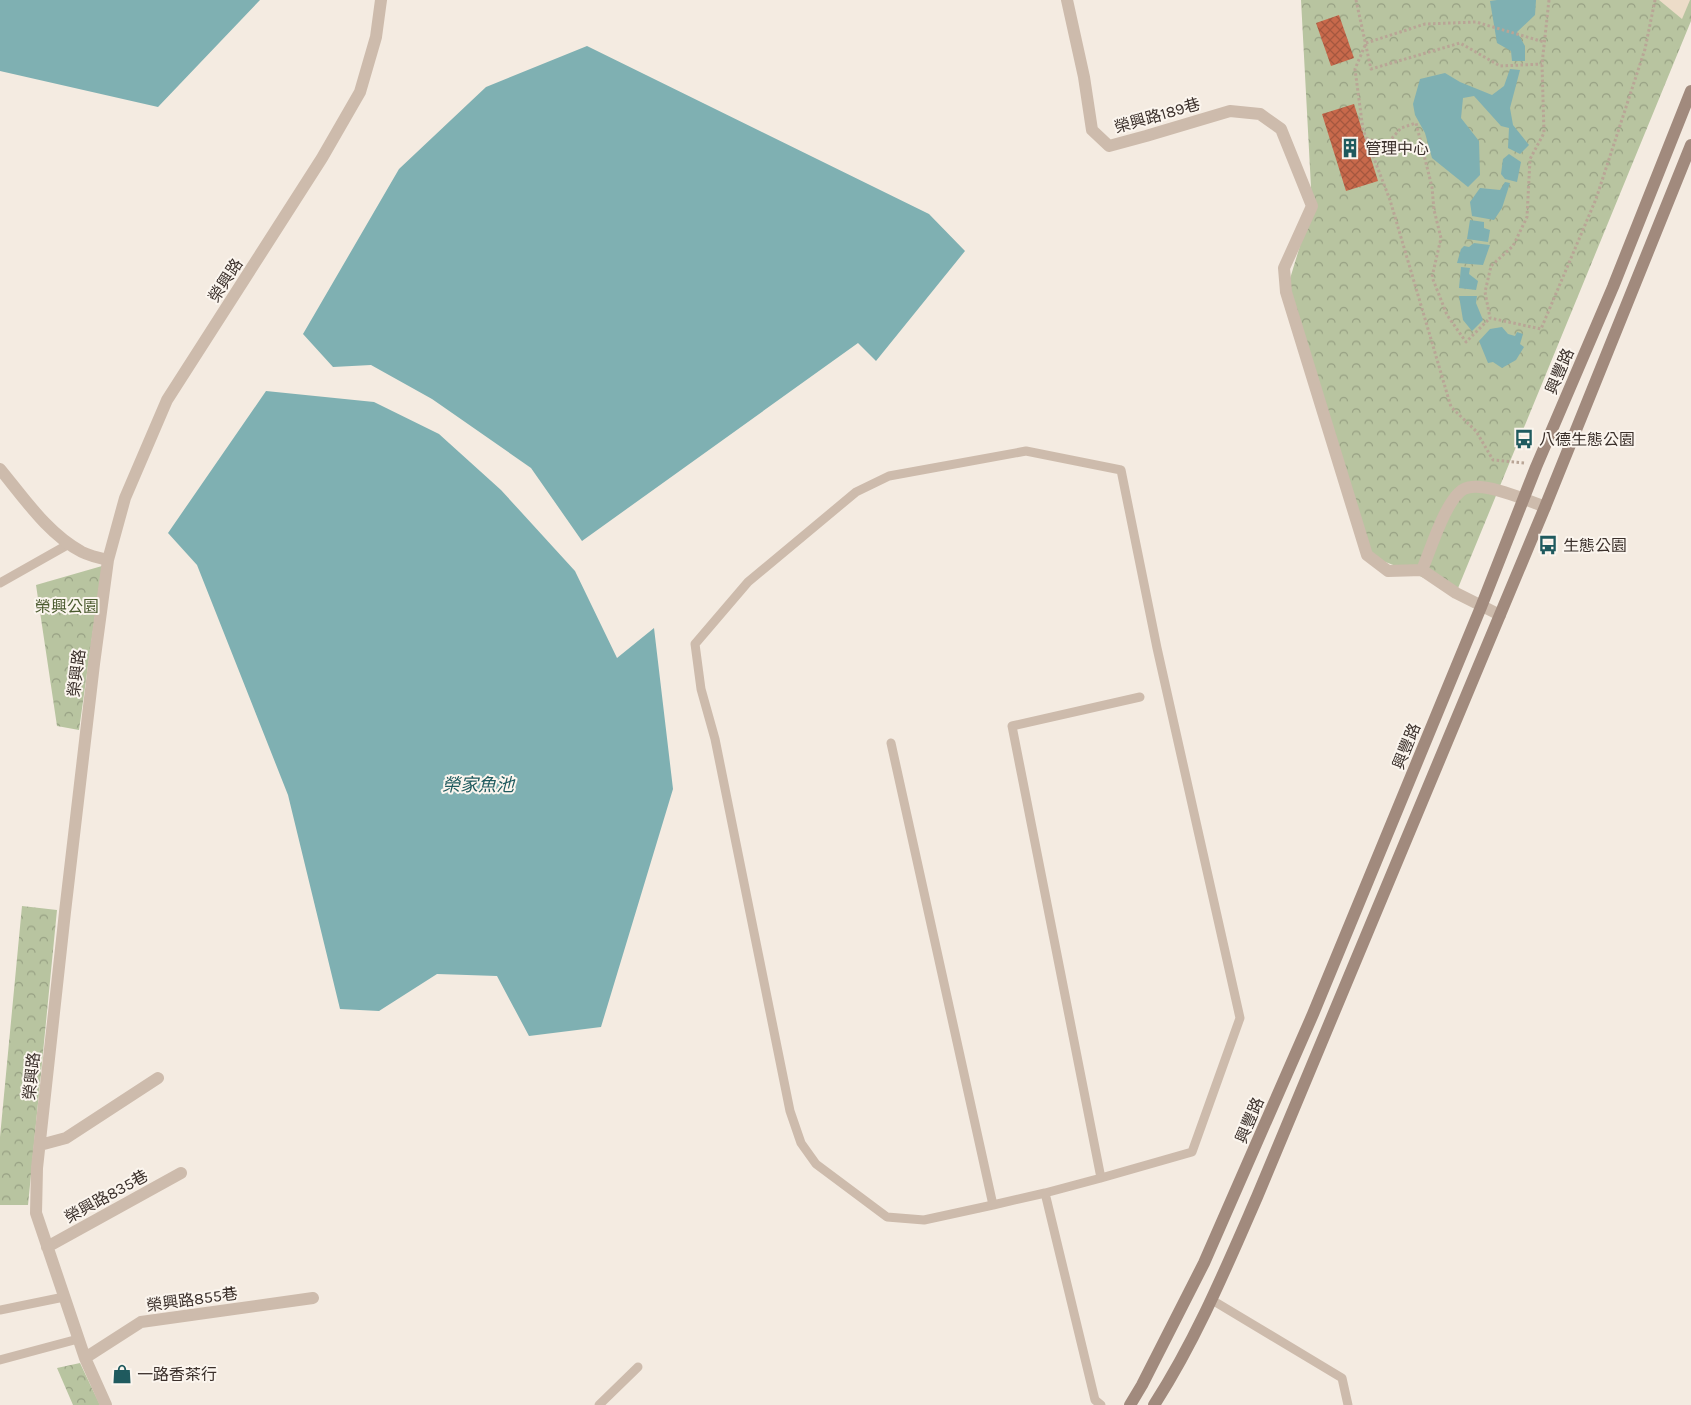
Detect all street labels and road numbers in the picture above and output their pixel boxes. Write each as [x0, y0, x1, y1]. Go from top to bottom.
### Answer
street label: 榮興路189巷 [1112, 94, 1202, 137]
street label: 榮興路 [204, 255, 246, 306]
street label: 興豐路 [1541, 345, 1578, 397]
street label: 榮興路 [64, 648, 89, 698]
street label: 興豐路 [1389, 720, 1424, 772]
street label: 榮興路 [20, 1051, 43, 1101]
street label: 興豐路 [1231, 1094, 1268, 1146]
street label: 榮興路835巷 [61, 1166, 151, 1227]
street label: 榮興路855巷 [145, 1284, 239, 1315]

